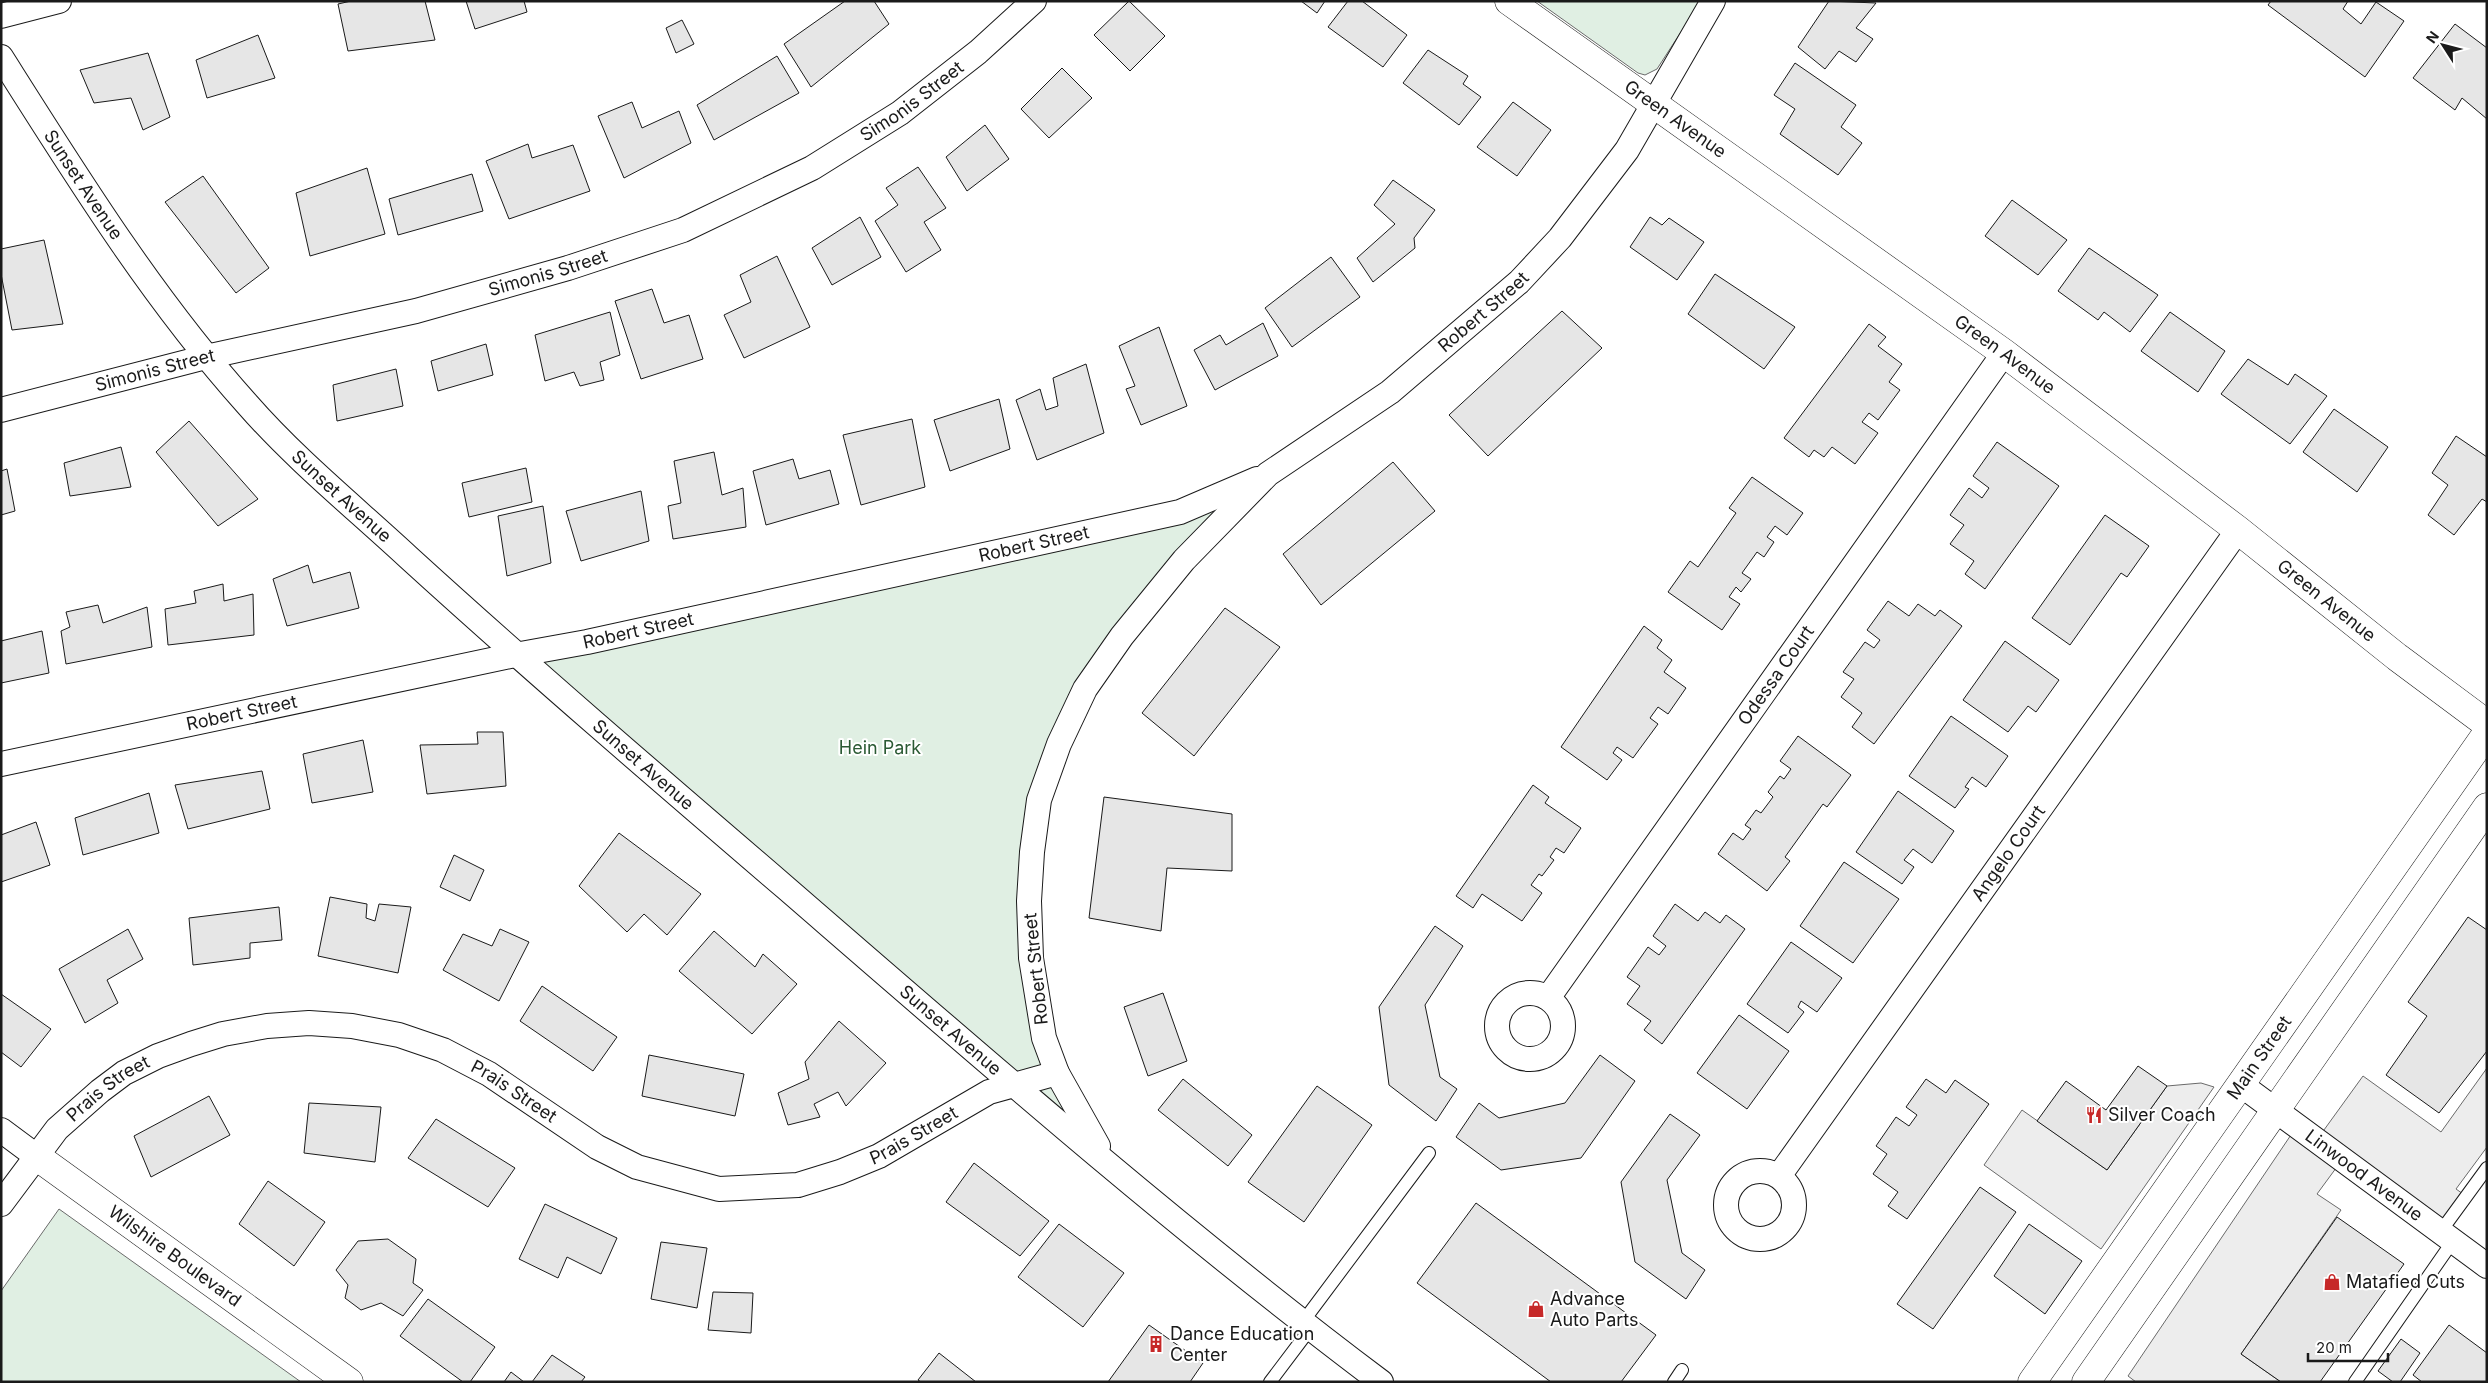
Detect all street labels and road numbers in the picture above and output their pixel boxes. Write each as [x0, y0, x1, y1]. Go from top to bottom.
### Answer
street label: Simonis Street [856, 56, 967, 145]
street label: Green Avenue [1621, 76, 1730, 162]
street label: Sunset Avenue [40, 126, 127, 243]
street label: Simonis Street [486, 245, 610, 300]
street label: Robert Street [1434, 267, 1533, 356]
street label: Green Avenue [1951, 310, 2060, 398]
street label: Simonis Street [93, 344, 217, 395]
street label: Sunset Avenue [287, 446, 396, 547]
street label: Robert Street [976, 521, 1091, 566]
street label: Green Avenue [2273, 555, 2380, 646]
street label: Robert Street [581, 608, 695, 653]
street label: Odessa Court [1733, 621, 1818, 729]
street label: Robert Street [184, 691, 299, 734]
street label: Sunset Avenue [589, 715, 698, 814]
street label: Angelo Court [1967, 801, 2049, 905]
street label: Robert Street [1019, 912, 1052, 1026]
street label: Sunset Avenue [896, 980, 1006, 1079]
street label: Main Street [2222, 1012, 2295, 1103]
street label: Prais Street [62, 1051, 153, 1126]
street label: Prais Street [468, 1056, 561, 1127]
street label: Prais Street [866, 1102, 961, 1169]
street label: Linwood Avenue [2301, 1125, 2427, 1225]
street label: Wilshire Boulevard [105, 1201, 245, 1311]

